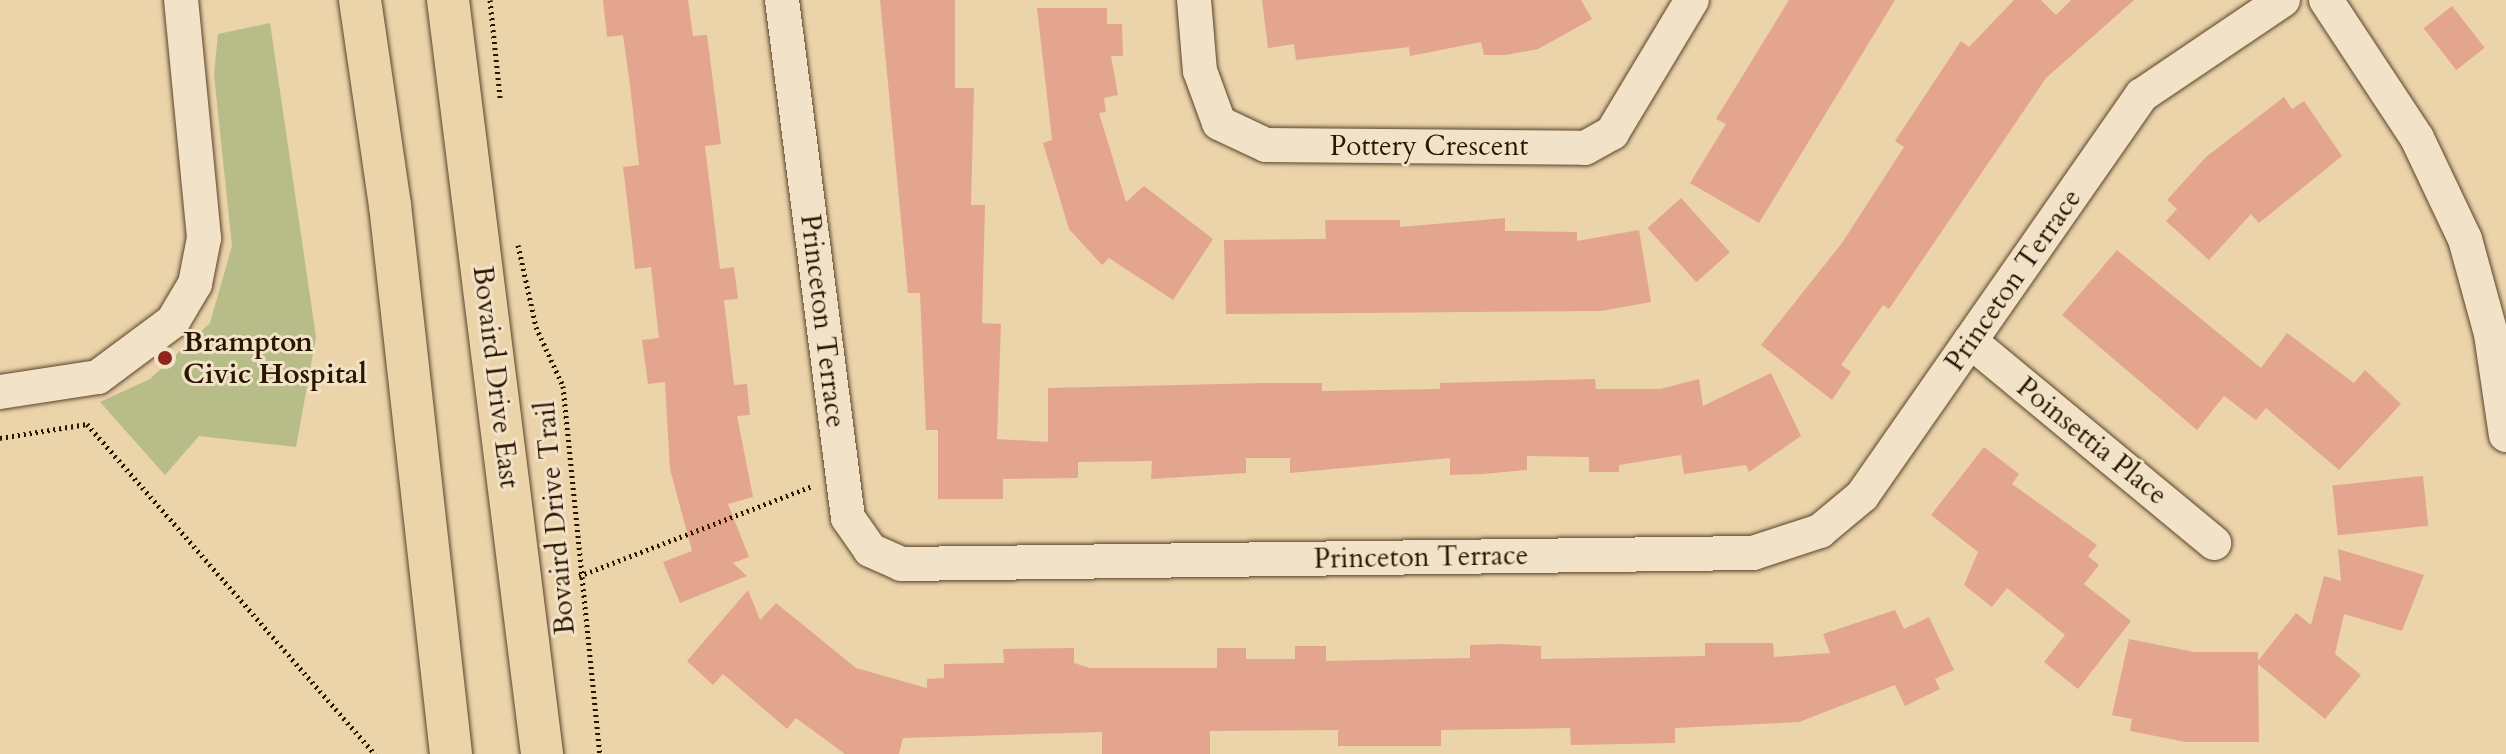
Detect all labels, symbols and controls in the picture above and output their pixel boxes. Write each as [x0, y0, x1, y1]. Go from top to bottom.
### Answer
street label: Pottery Crescent [1330, 129, 1528, 163]
street label: Princeton Terrace [1938, 182, 2088, 378]
street label: Princeton Terrace [793, 212, 853, 430]
street label: Bovaird Drive East [466, 264, 526, 490]
place label: Brampton Civic Hospital [183, 325, 367, 391]
marker: Brampton Civic Hospital [154, 347, 176, 369]
street label: Poinsettia Place [2010, 370, 2174, 512]
street label: Bovaird Drive Trail [528, 400, 582, 636]
street label: Princeton Terrace [1313, 538, 1529, 576]

